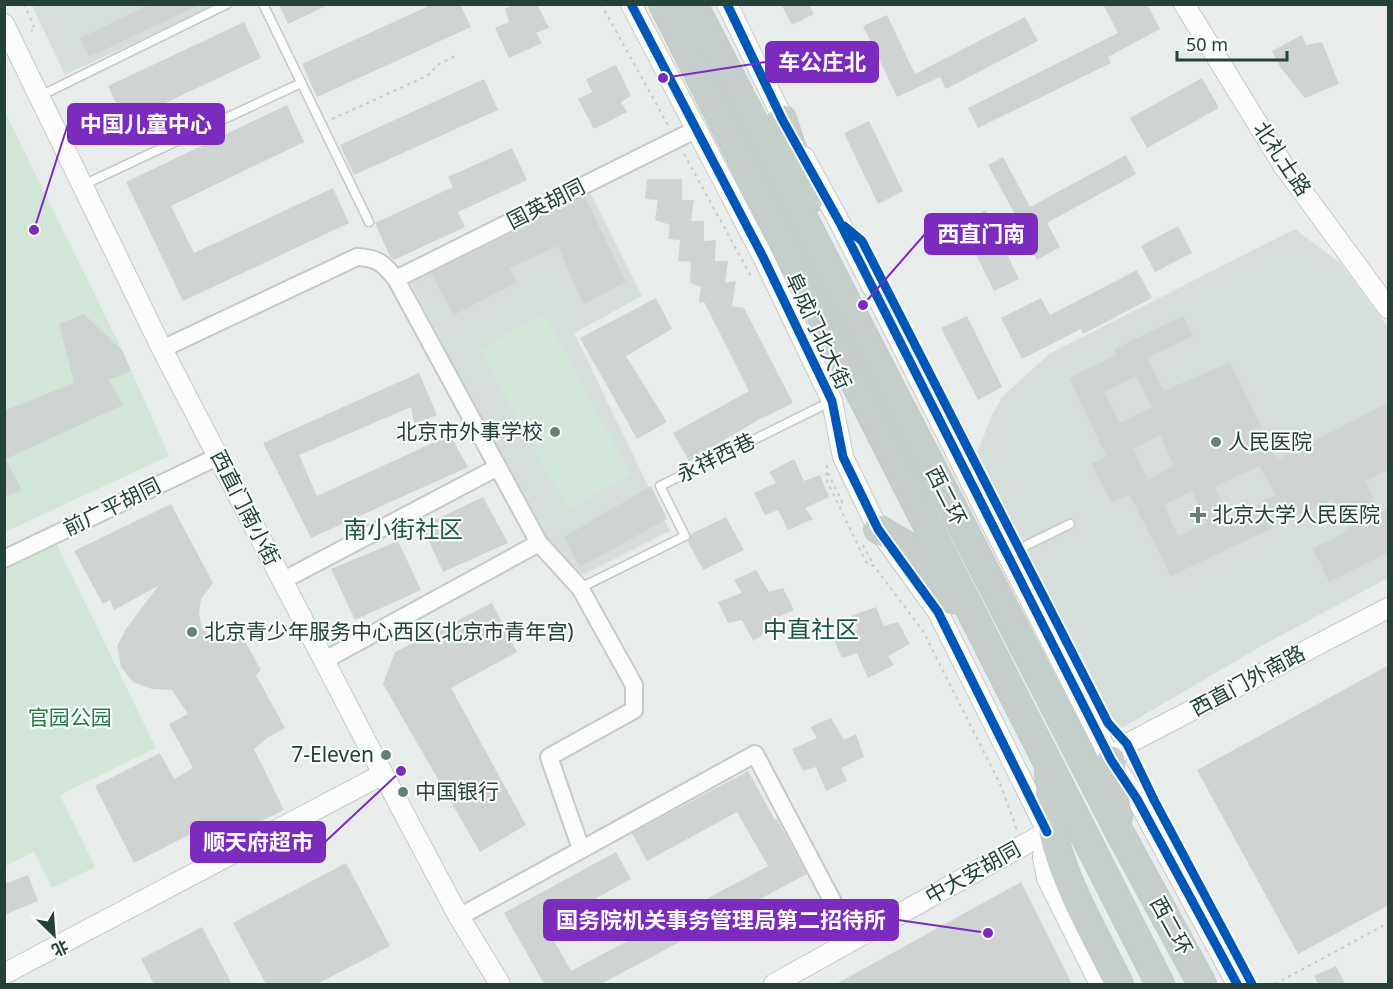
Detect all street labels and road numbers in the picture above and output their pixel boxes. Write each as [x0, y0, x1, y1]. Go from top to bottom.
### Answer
street label: 北礼士路 [1248, 116, 1318, 201]
street label: 国英胡同 [502, 172, 589, 235]
street label: 阜成门北大街 [780, 268, 858, 394]
street label: 永祥西巷 [672, 426, 759, 488]
street label: 西直门南小街 [205, 445, 287, 570]
street label: 西二环 [920, 461, 974, 530]
street label: 前广平胡同 [58, 471, 165, 542]
street label: 西直门外南路 [1185, 638, 1310, 722]
street label: 中大安胡同 [920, 834, 1025, 910]
street label: 西二环 [1144, 891, 1199, 960]

